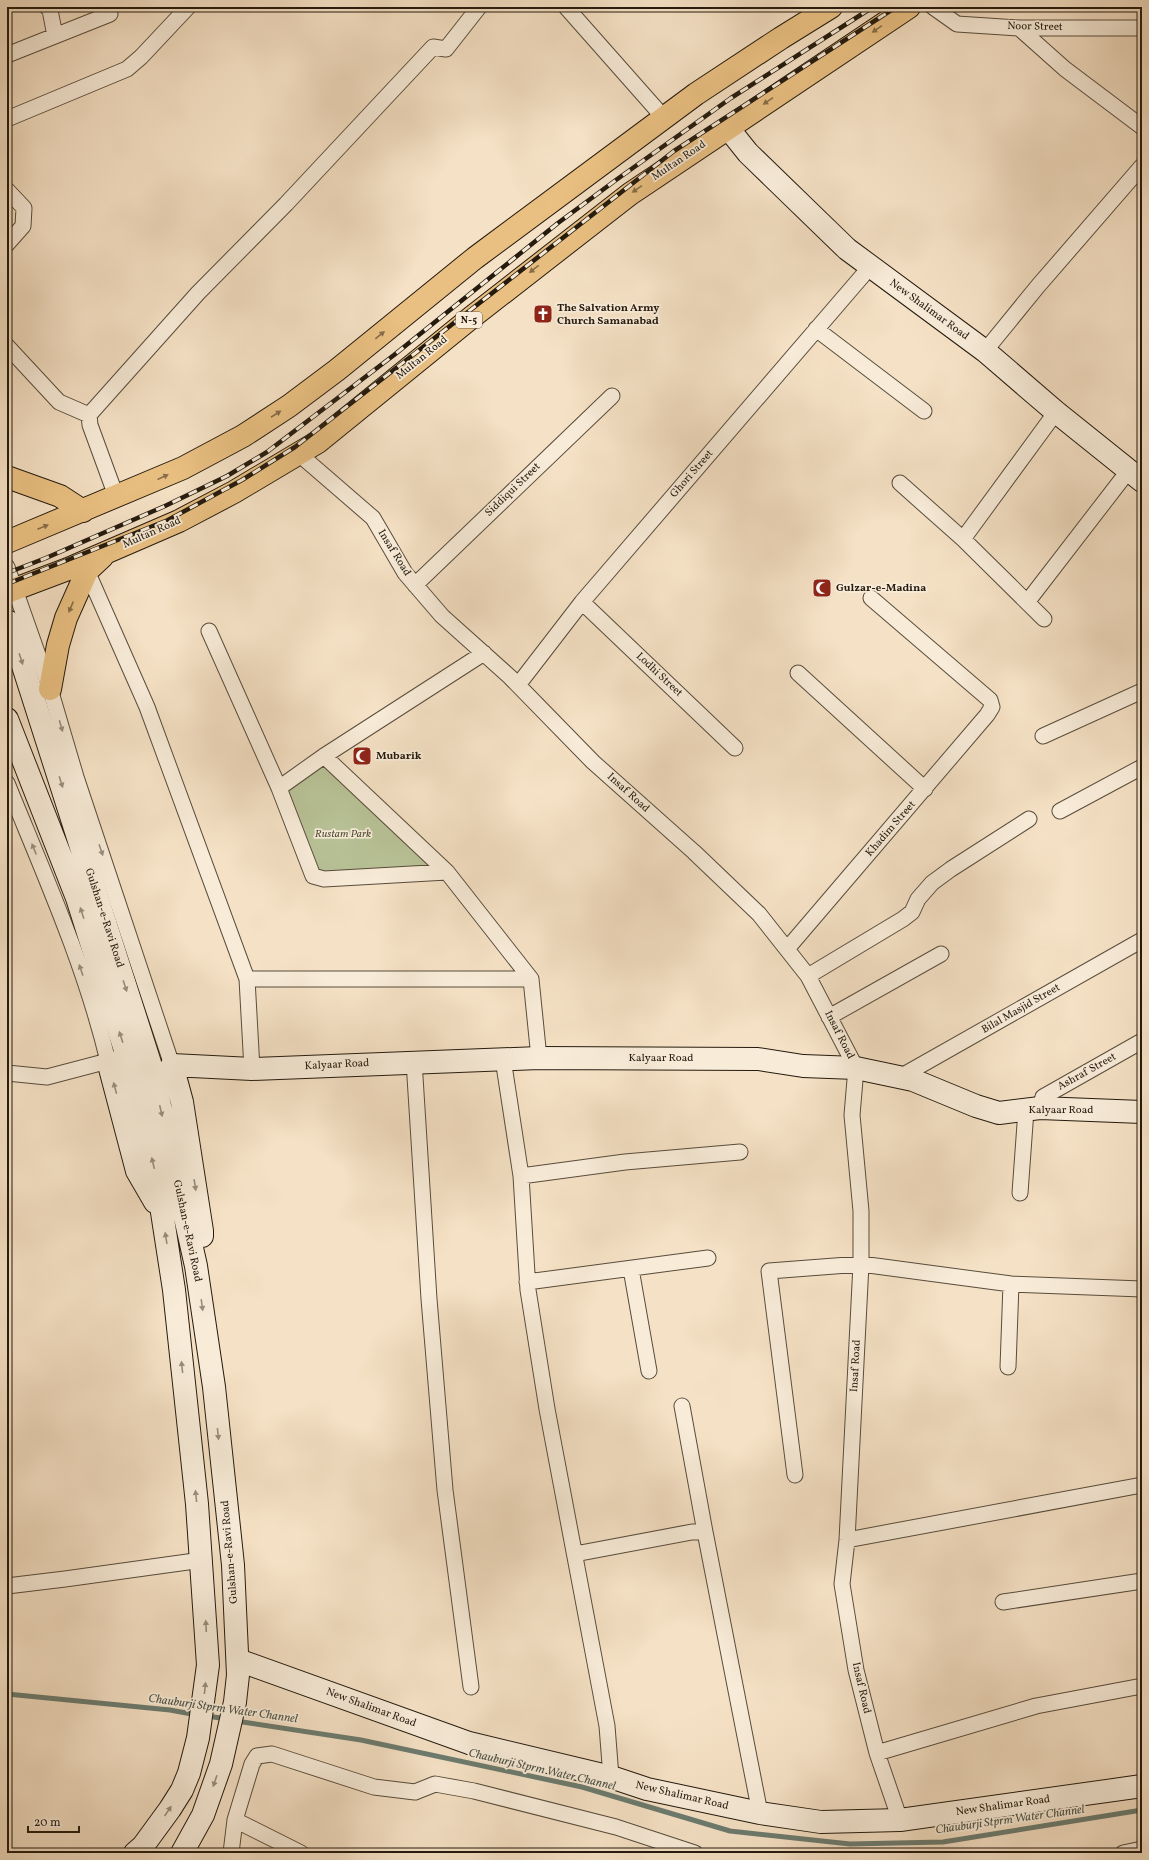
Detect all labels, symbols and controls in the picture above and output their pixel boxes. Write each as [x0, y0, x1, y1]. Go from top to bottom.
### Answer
street label: Noor Street [1007, 19, 1063, 35]
one-way arrow [871, 25, 882, 33]
one-way arrow [763, 97, 774, 105]
street label: Multan Road [649, 137, 709, 185]
one-way arrow [632, 185, 643, 193]
one-way arrow [529, 264, 540, 273]
street label: New Shalimar Road [886, 276, 972, 344]
place label: The Salvation Army Church Samanabad [557, 301, 660, 329]
church icon: The Salvation Army Church Samanabad [532, 303, 554, 325]
road number: N-5 [456, 312, 482, 328]
one-way arrow [374, 331, 385, 340]
street label: Multan Road [393, 333, 451, 383]
one-way arrow [271, 410, 282, 418]
street label: Ghori Street [667, 447, 717, 501]
street label: Siddiqui Street [482, 460, 544, 520]
one-way arrow [157, 474, 168, 480]
street label: Multan Road [120, 513, 184, 553]
one-way arrow [38, 524, 50, 530]
street label: Insaf Road [374, 527, 414, 579]
mosque icon: Gulzar-e-Madina [811, 577, 833, 599]
place label: Gulzar-e-Madina [836, 581, 926, 596]
one-way arrow [68, 601, 74, 613]
street label: Lodhi Street [632, 649, 686, 701]
one-way arrow [18, 653, 24, 665]
one-way arrow [58, 720, 64, 732]
mosque icon: Mubarik [351, 745, 373, 767]
place label: Mubarik [376, 749, 422, 764]
street label: Insaf Road [603, 770, 653, 816]
one-way arrow [58, 777, 64, 789]
street label: Khadim Street [862, 798, 920, 860]
park label: Rustam Park [315, 827, 371, 842]
one-way arrow [31, 843, 37, 854]
one-way arrow [99, 844, 105, 856]
street label: Gulshan-e-Ravi Road [81, 866, 127, 970]
one-way arrow [79, 907, 85, 919]
one-way arrow [77, 963, 83, 975]
street label: Bilal Masjid Street [979, 980, 1063, 1038]
one-way arrow [122, 981, 128, 993]
street label: Insaf Road [820, 1008, 858, 1062]
one-way arrow [118, 1031, 124, 1043]
street label: Ashraf Street [1055, 1050, 1119, 1094]
street label: Kalyaar Road [629, 1051, 693, 1066]
street label: Kalyaar Road [304, 1056, 370, 1074]
one-way arrow [112, 1081, 118, 1094]
street label: Kalyaar Road [1029, 1103, 1093, 1118]
one-way arrow [158, 1105, 164, 1118]
one-way arrow [149, 1157, 155, 1169]
street label: Gulshan-e-Ravi Road [169, 1179, 205, 1283]
one-way arrow [192, 1179, 198, 1191]
one-way arrow [163, 1232, 169, 1244]
one-way arrow [199, 1299, 205, 1311]
street label: Insaf Road [847, 1339, 865, 1393]
one-way arrow [179, 1361, 185, 1373]
one-way arrow [215, 1428, 222, 1440]
one-way arrow [193, 1490, 199, 1502]
street label: Gulshan-e-Ravi Road [218, 1500, 242, 1604]
one-way arrow [202, 1620, 209, 1632]
street label: Insaf Road [848, 1661, 874, 1715]
one-way arrow [202, 1682, 209, 1694]
street label: New Shalimar Road [324, 1685, 418, 1731]
water label: Chauburji Stprm Water Channel [147, 1691, 299, 1727]
water label: Chauburji Stprm Water Channel [467, 1745, 617, 1795]
one-way arrow [212, 1775, 218, 1787]
street label: New Shalimar Road [634, 1778, 730, 1814]
street label: New Shalimar Road [955, 1792, 1051, 1820]
water label: Chauburji Stprm Water Channel [934, 1802, 1086, 1838]
one-way arrow [164, 1806, 172, 1817]
scale bar [28, 1808, 79, 1834]
text: 20 m [34, 1815, 61, 1831]

